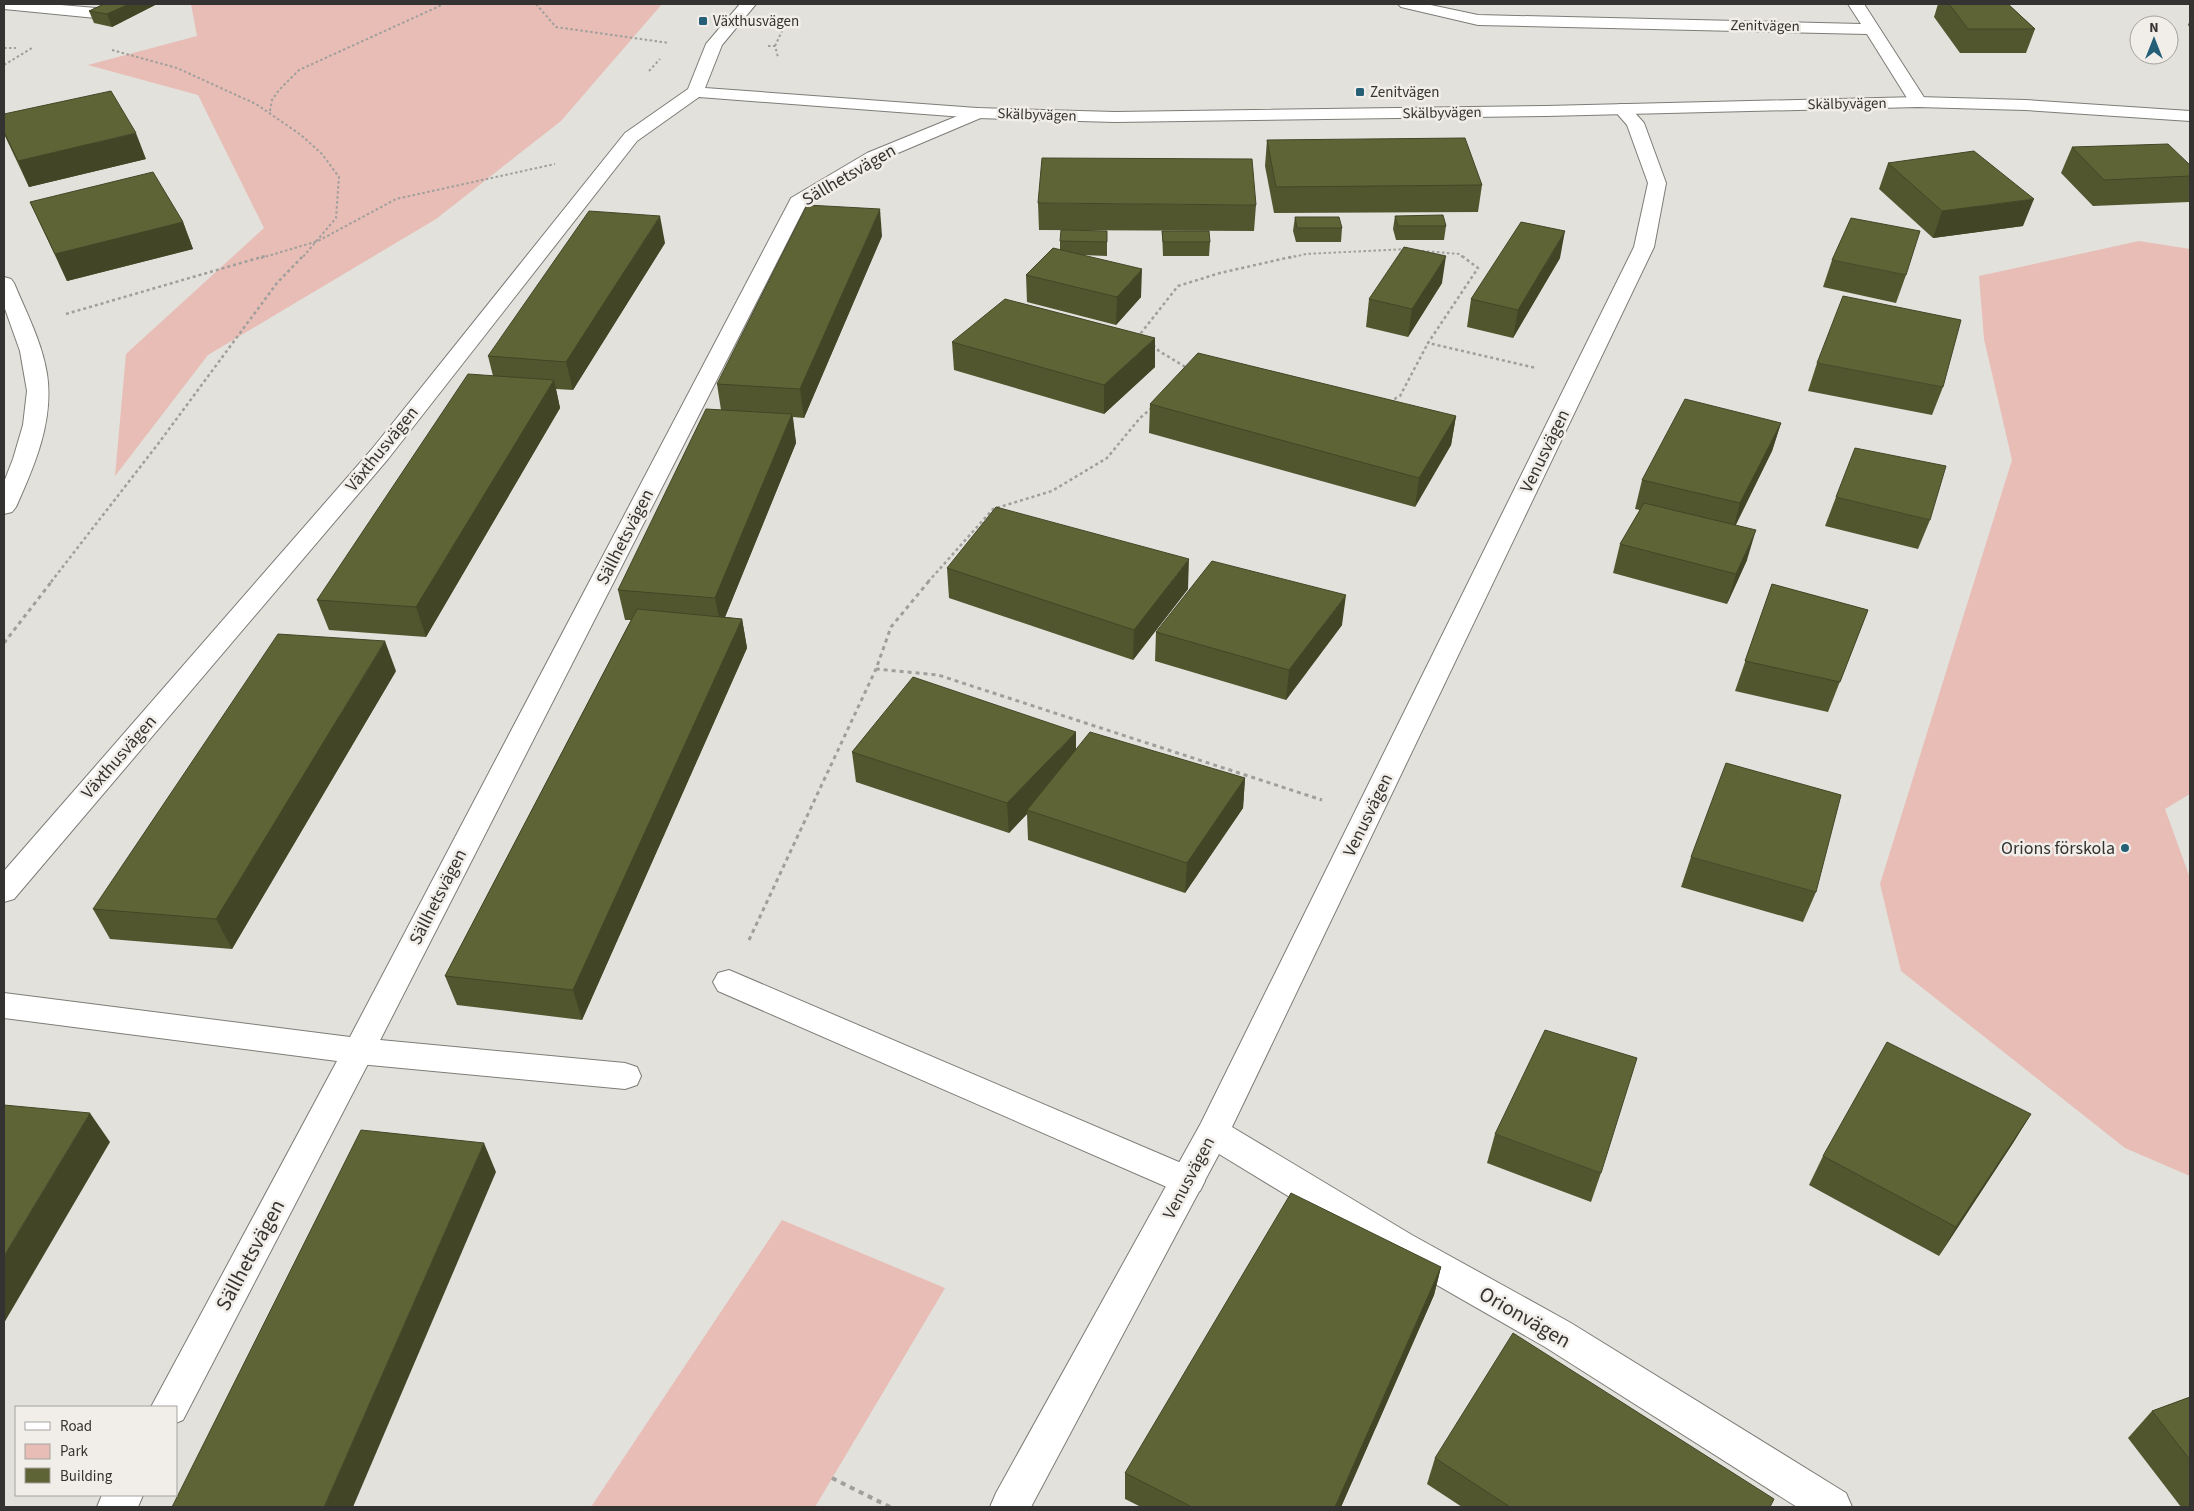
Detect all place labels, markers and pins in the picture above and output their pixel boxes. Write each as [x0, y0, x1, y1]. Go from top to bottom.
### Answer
place label: Växthusvägen [713, 11, 799, 32]
marker: Växthusvägen [697, 15, 709, 27]
place label: Zenitvägen [1370, 82, 1439, 103]
marker: Zenitvägen [1354, 86, 1366, 98]
place label: Orions förskola [2001, 836, 2115, 861]
marker: Orions förskola [2119, 842, 2131, 854]

